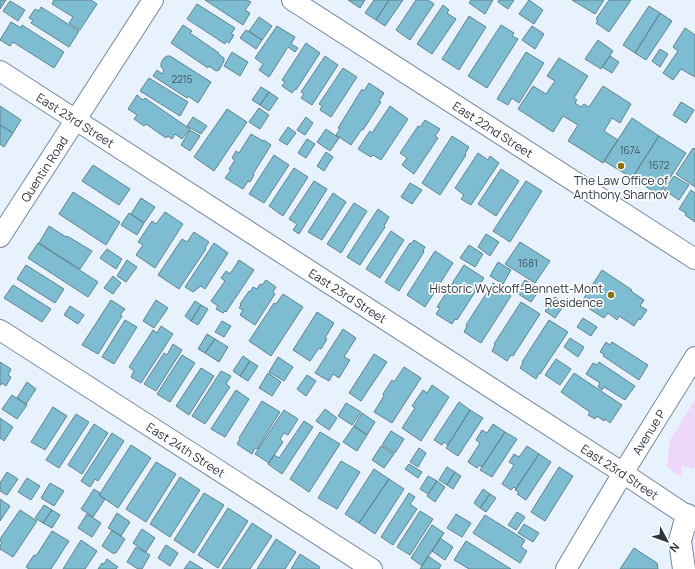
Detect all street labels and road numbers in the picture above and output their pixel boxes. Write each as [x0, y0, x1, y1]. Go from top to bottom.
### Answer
street label: East 23rd Street [33, 88, 118, 151]
street label: East 22nd Street [449, 97, 537, 162]
street label: Quentin Road [16, 133, 72, 205]
street label: East 23rd Street [306, 264, 390, 327]
street label: Avenue P [628, 406, 669, 458]
street label: East 24th Street [143, 418, 229, 481]
street label: East 23rd Street [578, 440, 662, 503]

